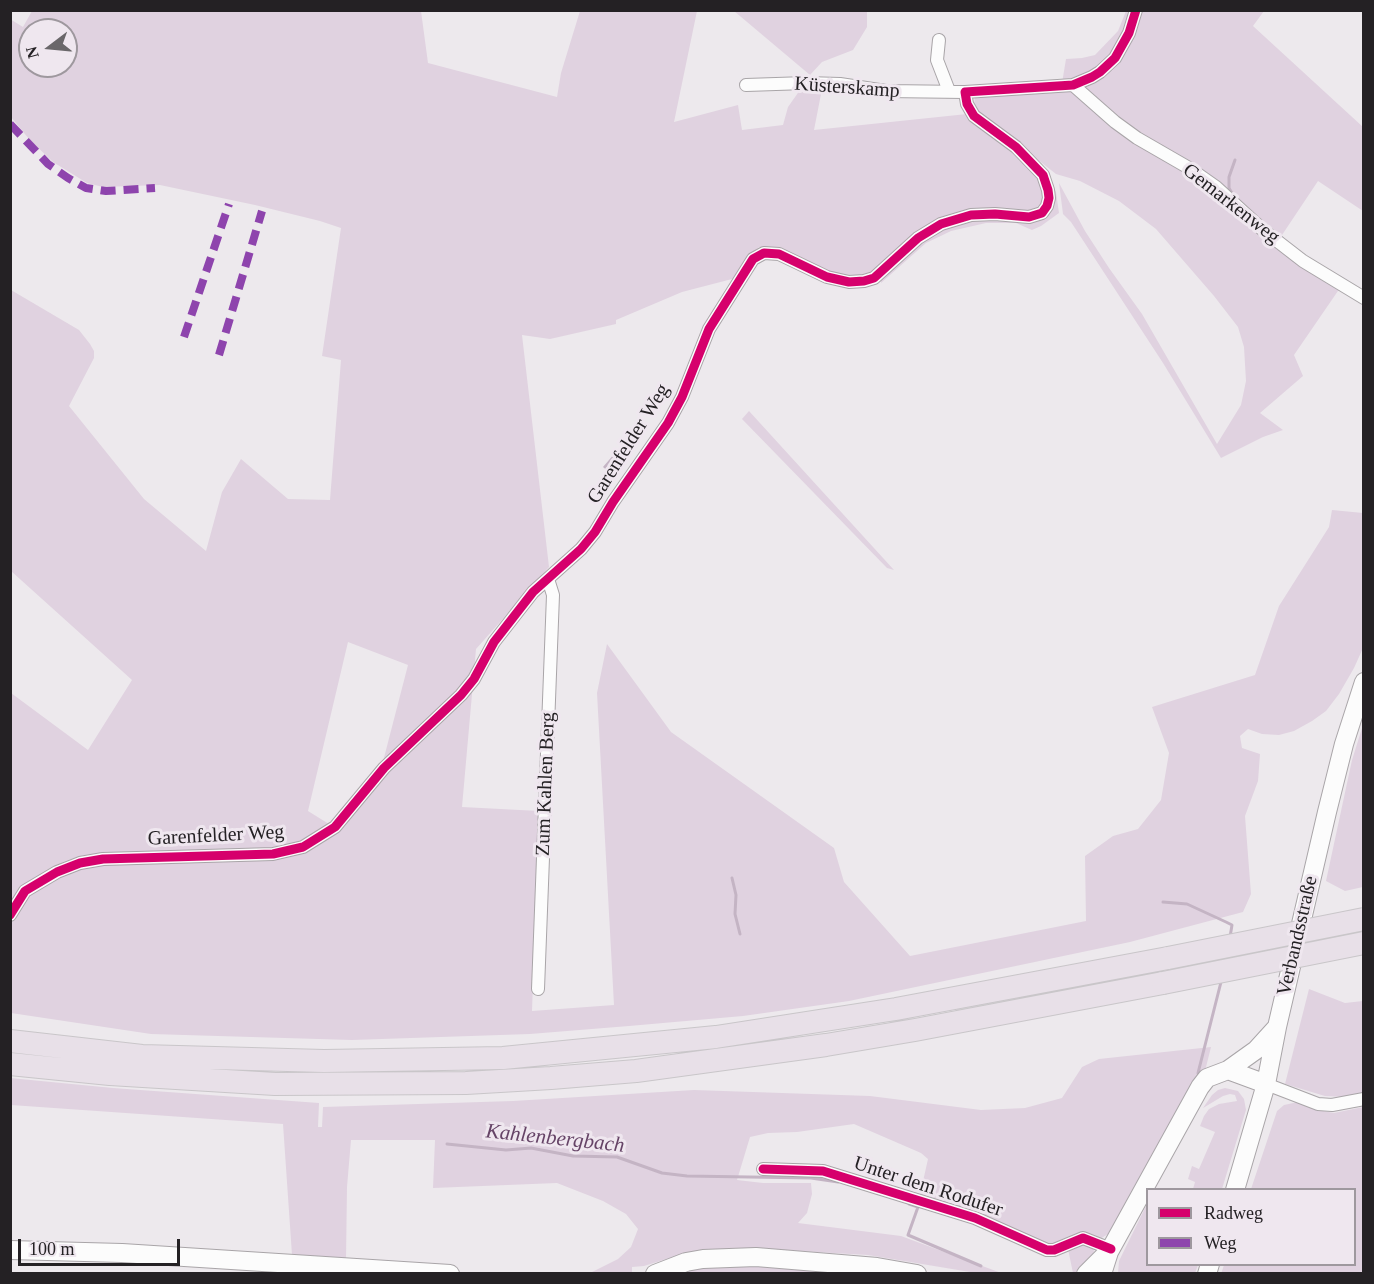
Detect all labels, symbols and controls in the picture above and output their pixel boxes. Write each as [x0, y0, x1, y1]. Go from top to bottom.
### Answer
north arrow [18, 18, 78, 78]
text: N [22, 45, 42, 60]
street label: Küsterskamp [794, 72, 900, 104]
street label: Gemarkenweg [1178, 159, 1284, 249]
street label: Garenfelder Weg [583, 380, 675, 508]
street label: Zum Kahlen Berg [531, 712, 561, 856]
street label: Garenfelder Weg [147, 820, 285, 852]
street label: Verbandsstraße [1273, 874, 1323, 998]
water label: Kahlenbergbach [484, 1119, 626, 1159]
street label: Unter dem Rodufer [850, 1152, 1006, 1222]
legend [1146, 1188, 1356, 1266]
text: Radweg [1204, 1203, 1263, 1223]
scale bar [21, 1227, 183, 1265]
text: Weg [1204, 1233, 1237, 1253]
text: 100 m [29, 1239, 75, 1259]

